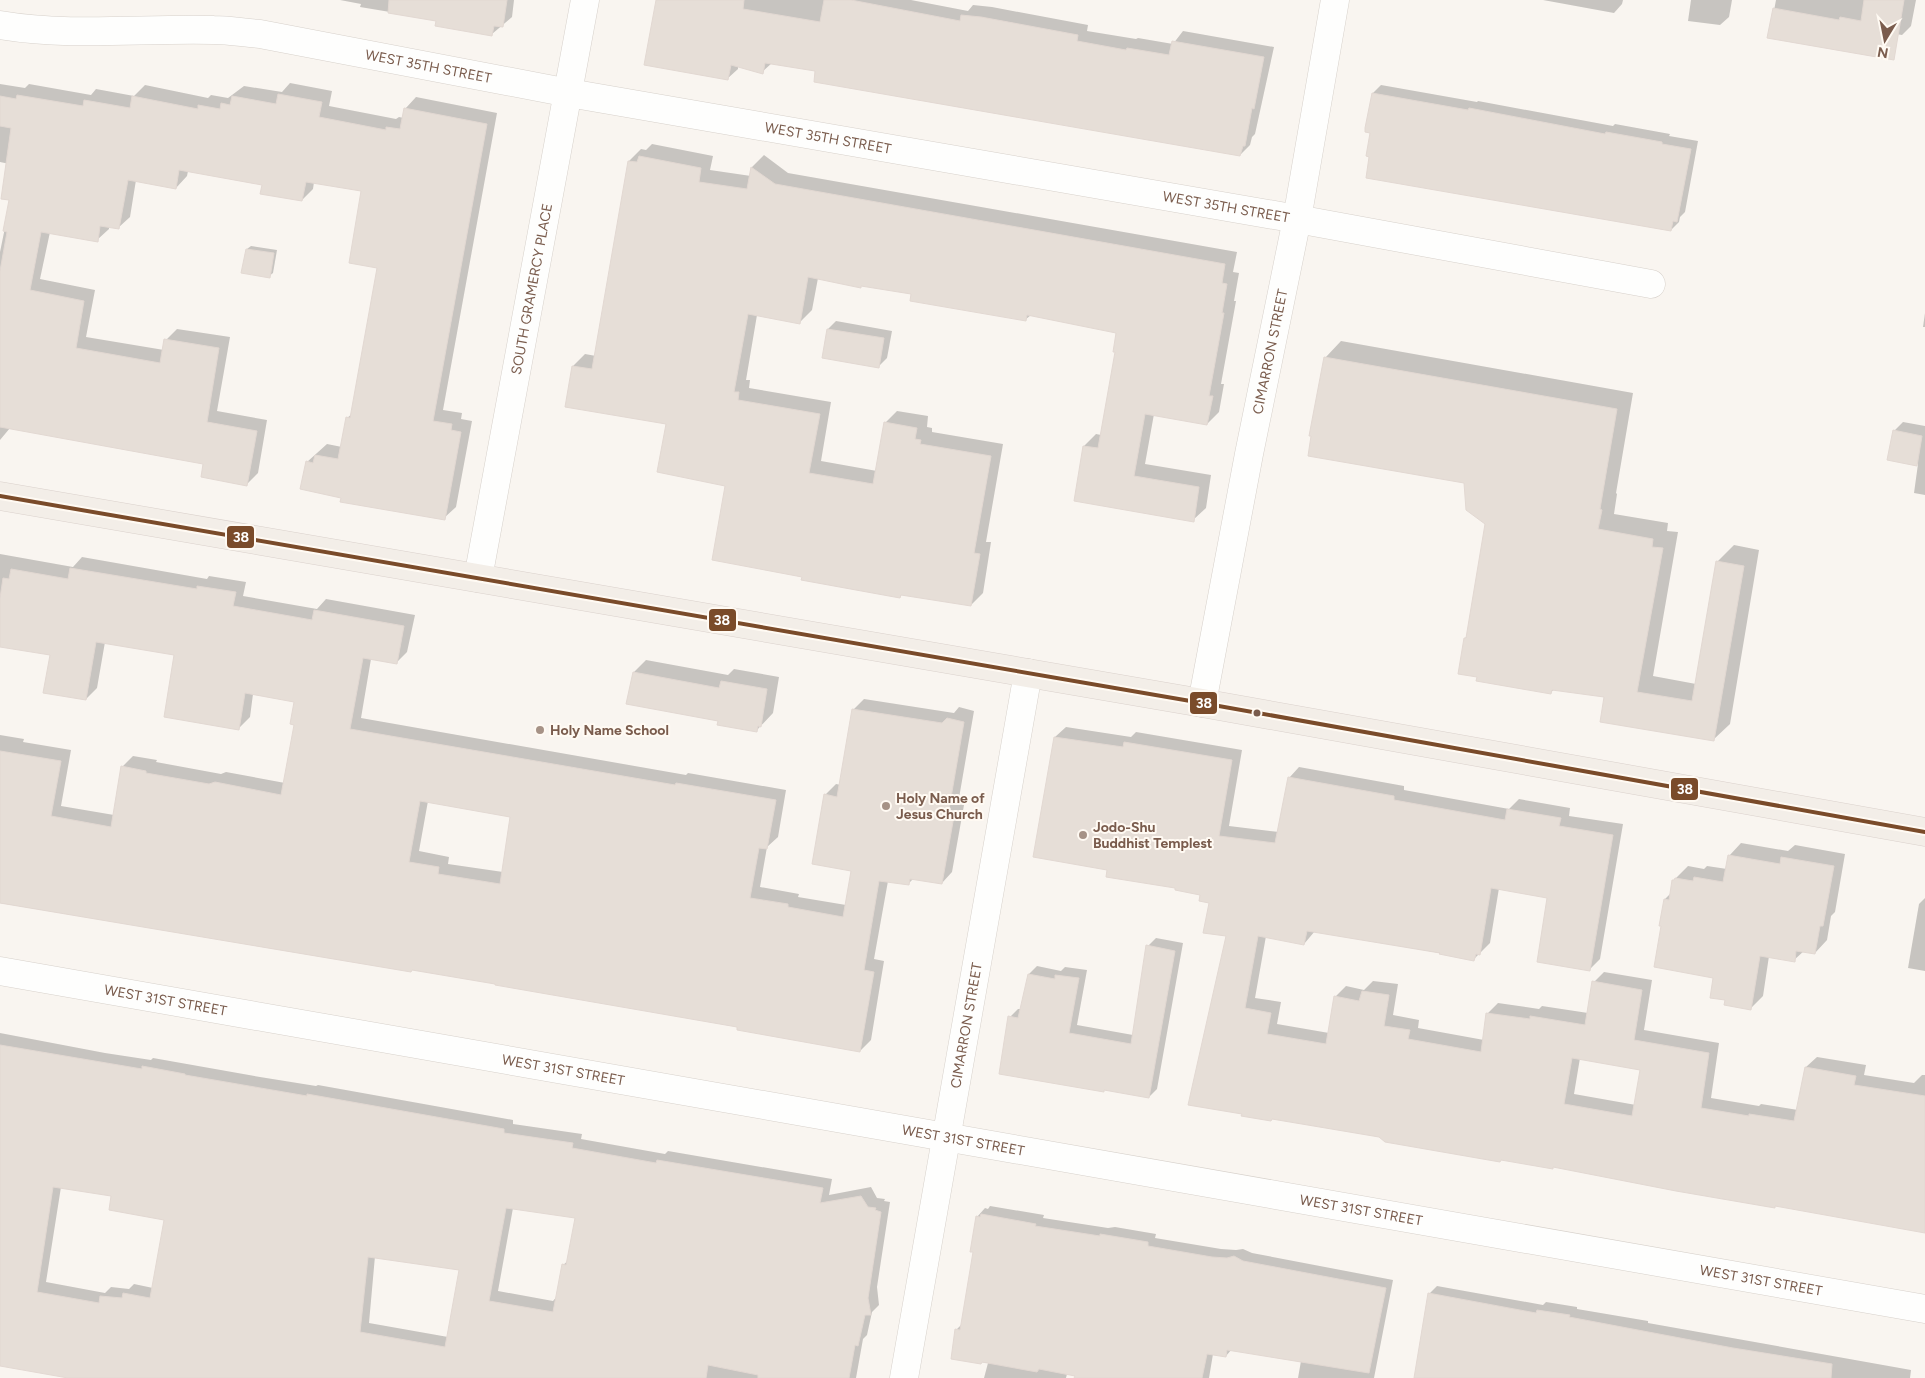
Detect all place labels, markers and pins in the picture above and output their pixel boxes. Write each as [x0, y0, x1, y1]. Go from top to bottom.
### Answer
unlabelled marker [1252, 708, 1262, 718]
place label: Holy Name School [550, 722, 669, 739]
marker: Holy Name School [534, 724, 546, 736]
place label: Holy Name of Jesus Church [896, 790, 985, 823]
marker: Holy Name of Jesus Church [880, 800, 892, 812]
place label: Jodo-Shu Buddhist Templest [1093, 819, 1213, 852]
marker: Jodo-Shu Buddhist Templest [1077, 829, 1089, 841]

